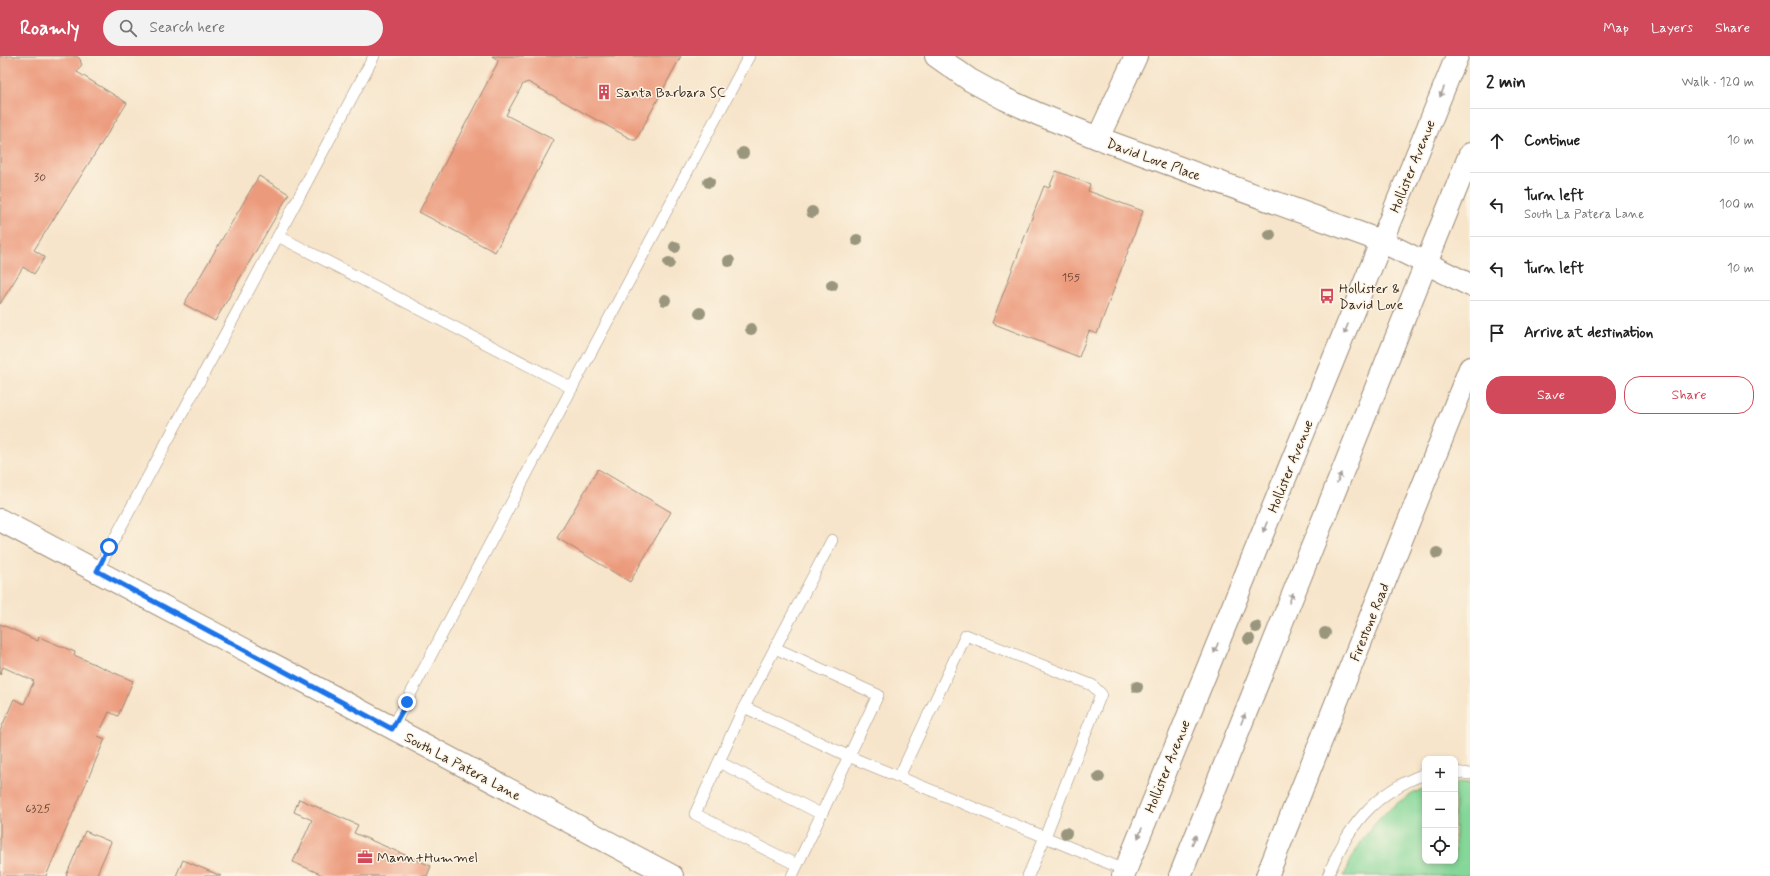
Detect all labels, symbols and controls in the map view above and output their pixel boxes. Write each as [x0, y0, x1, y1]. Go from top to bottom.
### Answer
search box [103, 10, 383, 46]
text: Roamly [20, 16, 79, 41]
icon: search [117, 17, 139, 39]
text: Search here [149, 18, 225, 38]
text: Map [1603, 19, 1629, 37]
text: Layers [1651, 19, 1693, 37]
text: Share [1715, 19, 1750, 37]
text: 2 min [1486, 71, 1526, 93]
text: Walk · 120 m [1682, 74, 1754, 91]
building icon: Santa Barbara SC [595, 83, 613, 101]
place label: Santa Barbara SC [616, 84, 726, 102]
one-way arrow [1439, 87, 1445, 98]
street label: Hollister Avenue [1386, 117, 1440, 216]
icon: ahead [1486, 130, 1508, 152]
text: Continue [1524, 131, 1580, 151]
text: 10 m [1727, 132, 1754, 149]
street label: David Love Place [1104, 135, 1204, 185]
house number: 30 [34, 170, 46, 186]
text: Turn left [1524, 186, 1584, 206]
icon: left [1486, 194, 1508, 216]
text: 100 m [1719, 196, 1754, 213]
text: South La Patera Lane [1524, 206, 1644, 223]
icon: left [1486, 258, 1508, 280]
text: Turn left [1524, 259, 1584, 279]
text: 10 m [1727, 260, 1754, 277]
house number: 155 [1062, 270, 1081, 286]
place label: Hollister & David Love [1339, 280, 1404, 314]
bus stop icon: Hollister & David Love [1318, 287, 1336, 305]
icon: arrive [1486, 322, 1508, 344]
text: Arrive at destination [1524, 323, 1653, 343]
one-way arrow [1342, 324, 1348, 336]
button: Save [1486, 376, 1616, 414]
button: Share [1624, 376, 1754, 414]
street label: Hollister Avenue [1264, 417, 1318, 516]
one-way arrow [1337, 471, 1343, 483]
one-way arrow [1261, 522, 1267, 534]
route start [100, 538, 118, 556]
street label: Firestone Road [1346, 581, 1394, 664]
one-way arrow [1288, 592, 1294, 604]
one-way arrow [1212, 642, 1218, 654]
route end [398, 693, 416, 711]
one-way arrow [1240, 713, 1246, 725]
street label: Hollister Avenue [1141, 717, 1195, 816]
street label: South La Patera Lane [401, 729, 524, 805]
map controls [1422, 756, 1458, 864]
button: + [1422, 756, 1458, 792]
button: − [1422, 792, 1458, 828]
house number: 6325 [25, 801, 51, 817]
one-way arrow [1137, 827, 1143, 838]
button: locate [1422, 828, 1458, 864]
one-way arrow [1192, 833, 1198, 845]
office icon: Mann+Hummel [356, 848, 374, 866]
place label: Mann+Hummel [377, 849, 478, 867]

